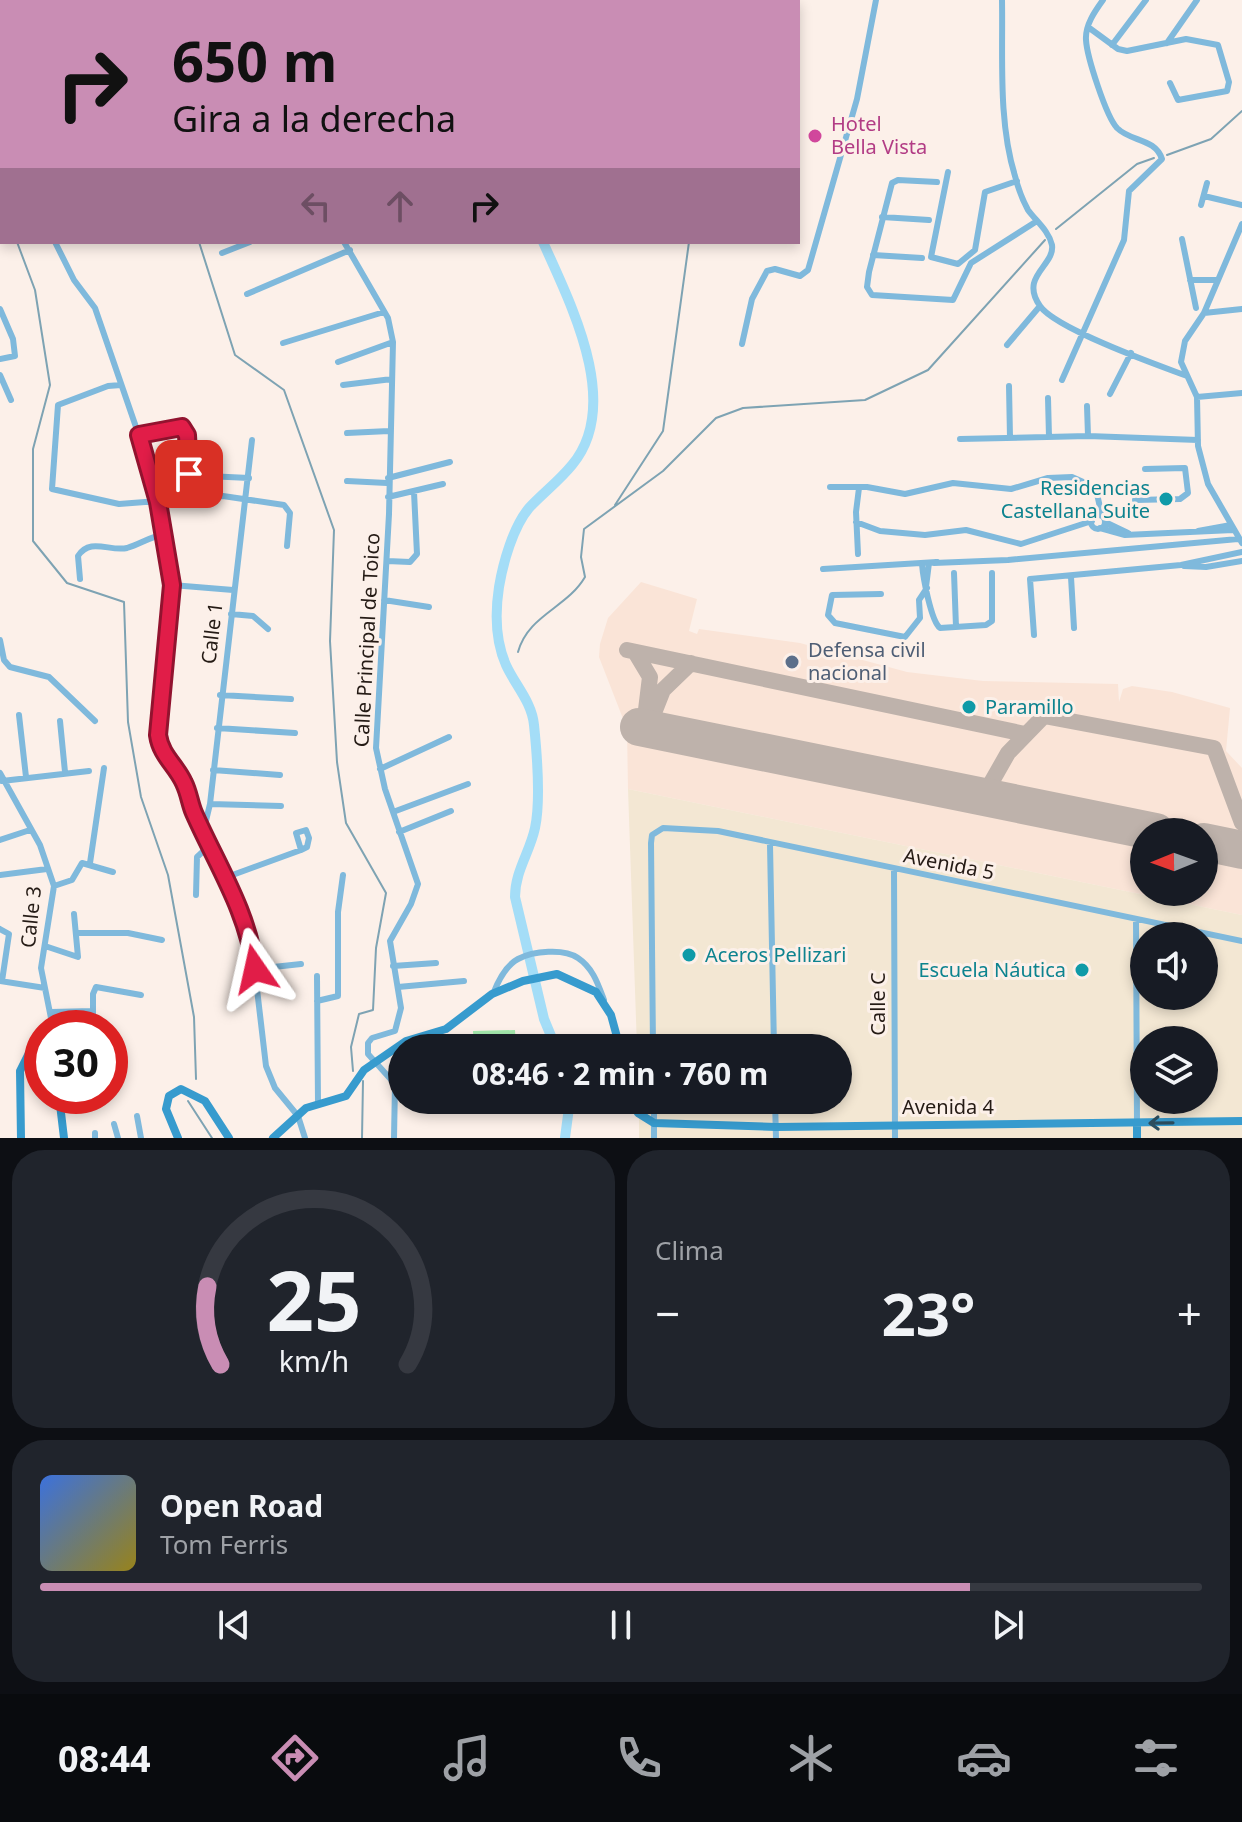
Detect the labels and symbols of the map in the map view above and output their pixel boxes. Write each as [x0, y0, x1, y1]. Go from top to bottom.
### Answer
place label: Hotel Bella Vista [831, 110, 927, 160]
marker: Hotel Bella Vista [806, 127, 824, 145]
pin [155, 440, 223, 508]
place label: Residencias Castellana Suite [1001, 474, 1150, 524]
marker: Residencias Castellana Suite [1157, 490, 1175, 508]
street label: Calle Principal de Toico [347, 532, 386, 748]
street label: Calle 1 [194, 600, 229, 665]
place label: Defensa civil nacional [808, 636, 926, 686]
marker: Defensa civil nacional [783, 653, 801, 671]
place label: Paramillo [985, 693, 1074, 720]
marker: Paramillo [960, 698, 978, 716]
north arrow [1130, 818, 1218, 906]
street label: Avenida 5 [901, 841, 997, 886]
street label: Calle 3 [14, 885, 47, 949]
position arrow [213, 927, 297, 1011]
place label: Aceros Pellizari [705, 941, 846, 968]
marker: Aceros Pellizari [680, 946, 698, 964]
place label: Escuela Náutica [919, 956, 1066, 983]
marker: Escuela Náutica [1073, 961, 1091, 979]
street label: Calle C [864, 972, 891, 1036]
speed limit sign: 30 [24, 1010, 128, 1114]
street label: Avenida 4 [902, 1093, 995, 1120]
one-way arrow [1148, 1115, 1175, 1131]

